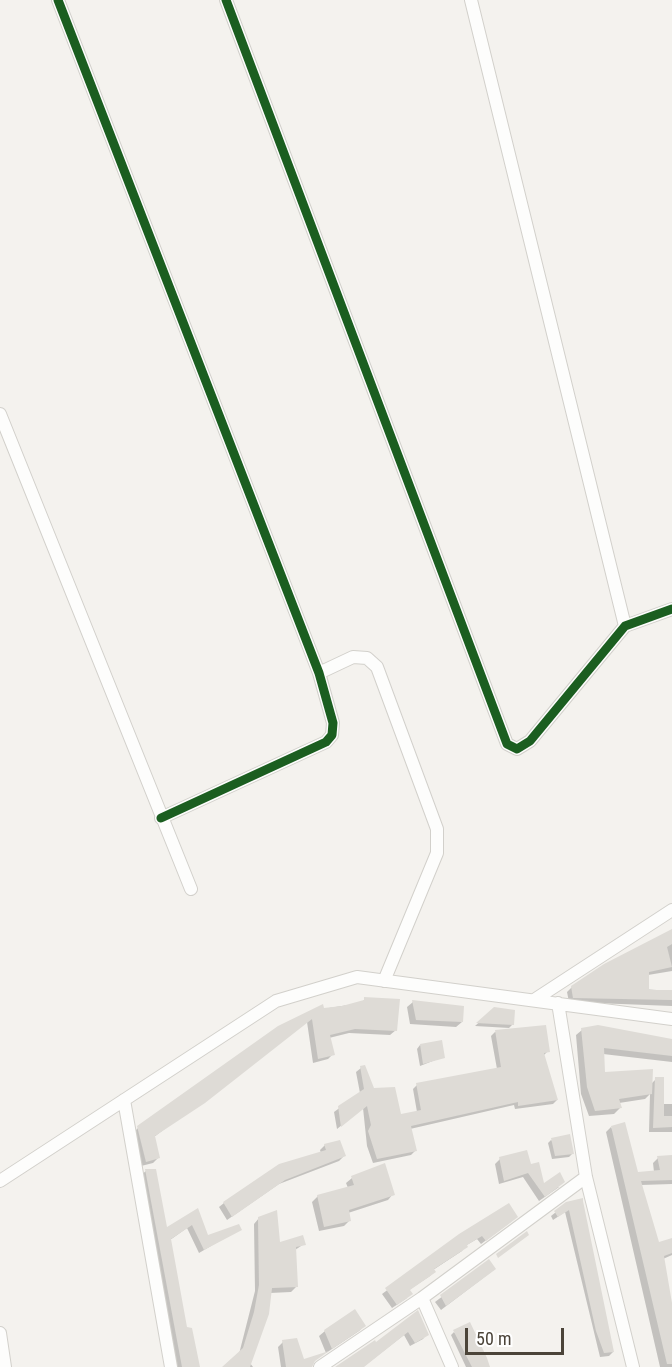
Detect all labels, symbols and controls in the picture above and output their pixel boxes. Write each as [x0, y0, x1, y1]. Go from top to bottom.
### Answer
scale bar [468, 1316, 567, 1354]
text: 50 m [476, 1328, 511, 1349]

